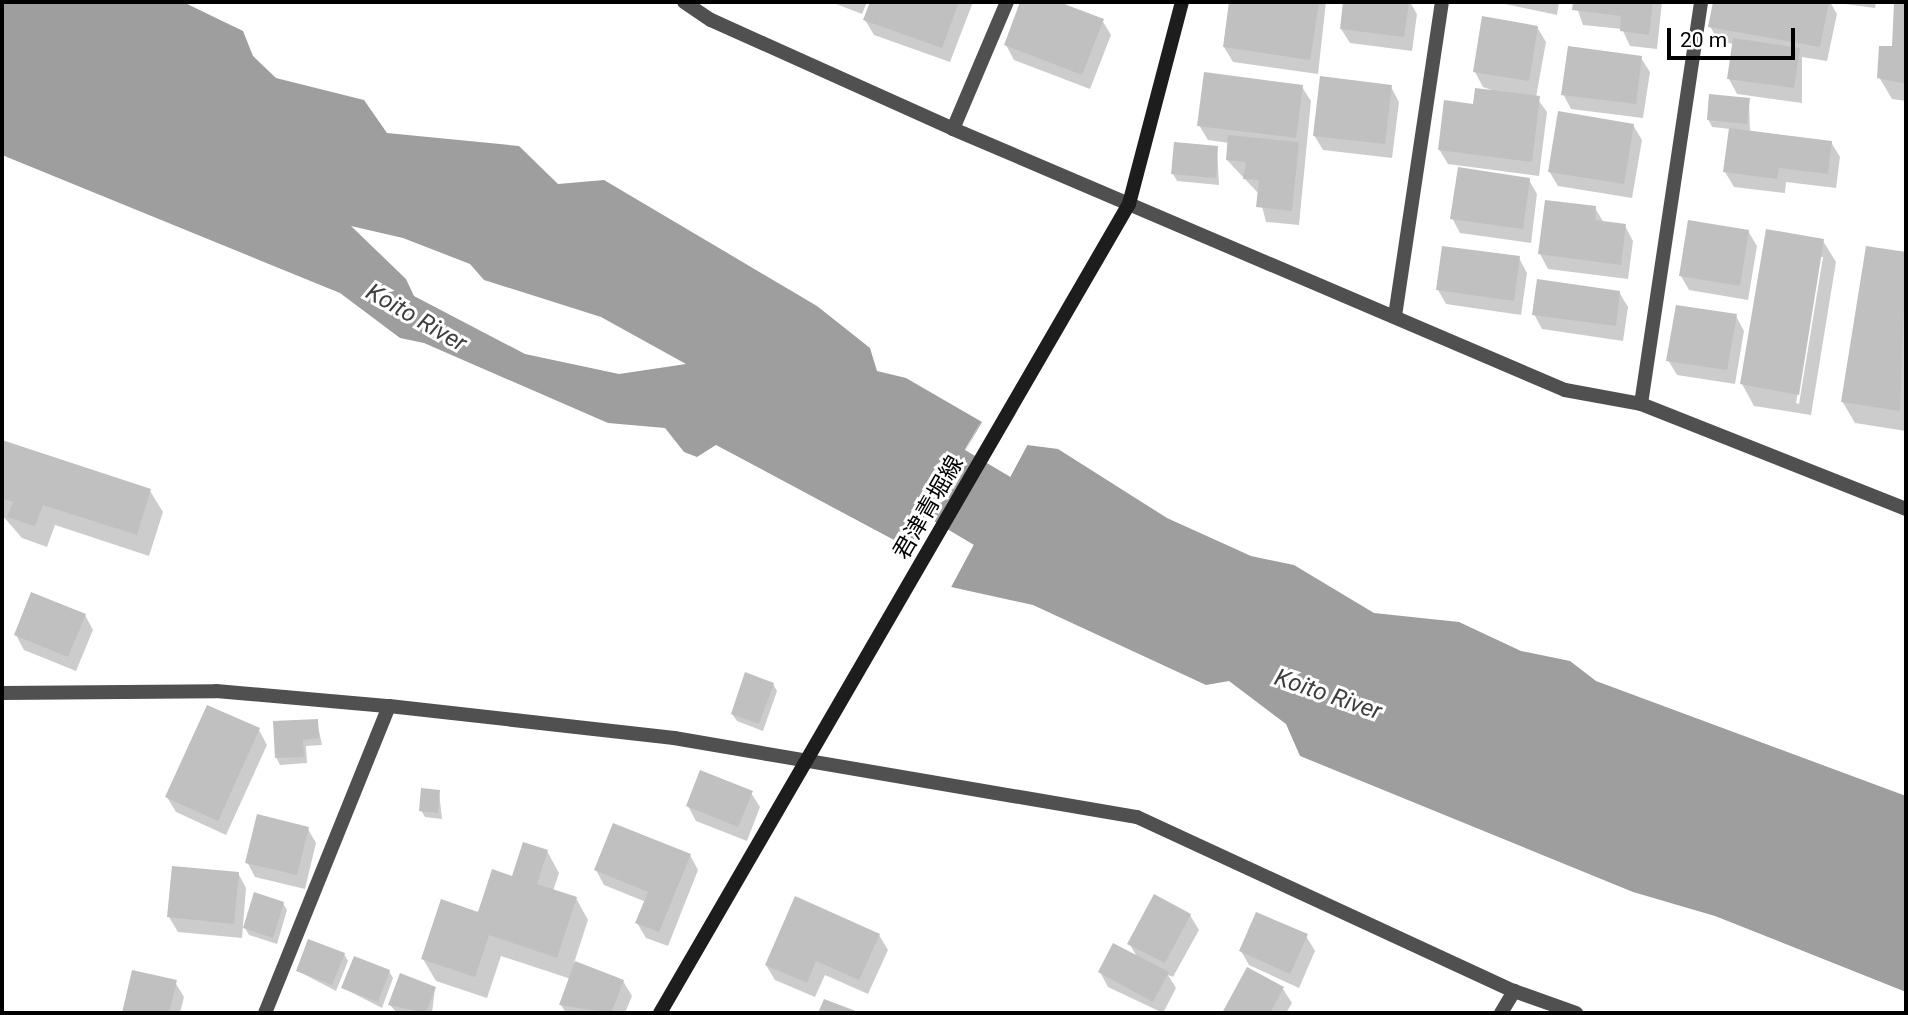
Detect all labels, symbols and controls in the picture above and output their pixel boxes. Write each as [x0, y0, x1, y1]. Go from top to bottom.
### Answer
scale bar [1670, 14, 1798, 58]
text: 20 m [1680, 28, 1727, 52]
water label: Koito River [361, 278, 471, 358]
street label: 君津青堀線 [888, 451, 970, 565]
water label: Koito River [1271, 663, 1385, 727]

